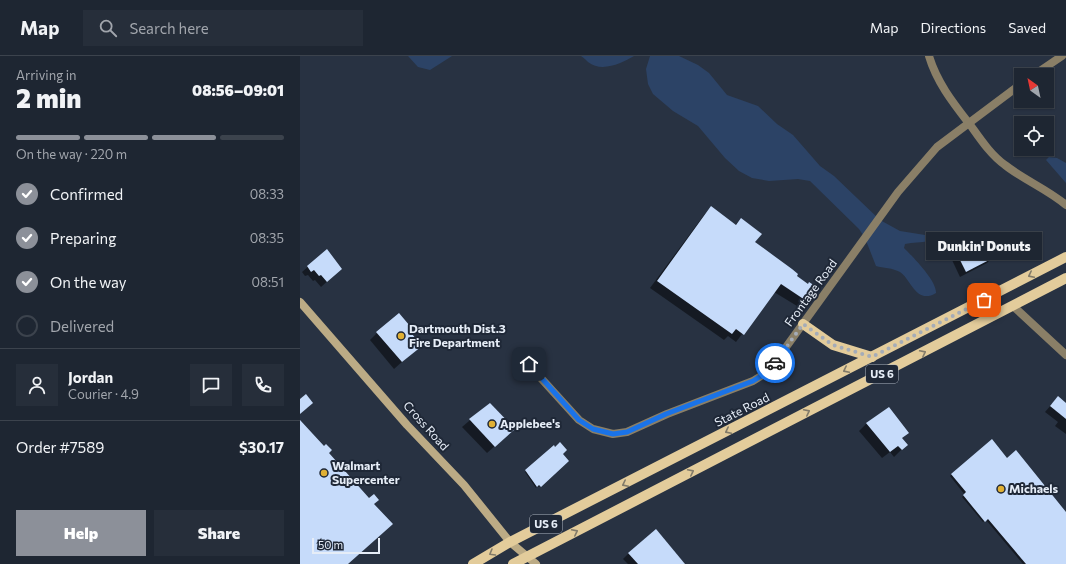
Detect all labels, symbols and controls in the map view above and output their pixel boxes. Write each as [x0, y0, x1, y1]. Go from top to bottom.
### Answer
search box [83, 10, 363, 46]
text: Map [20, 16, 59, 39]
icon: search [97, 17, 119, 39]
text: Search here [129, 19, 209, 37]
text: Map [870, 19, 899, 36]
text: Directions [921, 19, 986, 36]
text: Saved [1008, 19, 1046, 36]
text: Arriving in [16, 67, 76, 83]
north arrow [1014, 68, 1054, 108]
map controls [1014, 68, 1054, 156]
text: 08:56–09:01 [192, 81, 284, 99]
text: 2 min [16, 82, 81, 113]
button: locate [1014, 116, 1054, 156]
text: On the way · 220 m [16, 146, 127, 162]
icon: check [16, 183, 38, 205]
text: Confirmed [50, 185, 123, 203]
text: 08:33 [250, 186, 284, 202]
icon: check [16, 227, 38, 249]
text: Preparing [50, 229, 116, 247]
text: 08:35 [250, 230, 284, 246]
callout: Dunkin' Donuts [926, 232, 1042, 260]
text: Dunkin' Donuts [937, 238, 1031, 254]
street label: Frontage Road [781, 256, 839, 329]
one-way arrow [1028, 270, 1036, 278]
icon: check [16, 271, 38, 293]
text: On the way [50, 273, 127, 291]
text: 08:51 [252, 274, 284, 290]
pin [967, 283, 1001, 317]
icon: bag [973, 289, 995, 311]
text: Delivered [50, 317, 114, 335]
place label: Dartmouth Dist.3 Fire Department [409, 321, 506, 349]
marker: Dartmouth Dist.3 Fire Department [396, 331, 406, 341]
courier [755, 343, 795, 383]
pin [512, 347, 546, 381]
one-way arrow [919, 350, 926, 358]
icon: car [764, 352, 786, 374]
icon: home [518, 353, 540, 375]
button: person [16, 364, 58, 406]
button: chat [190, 364, 232, 406]
button: phone [242, 364, 284, 406]
road number: US 6 [866, 365, 898, 383]
one-way arrow [843, 366, 851, 373]
text: Jordan [68, 368, 113, 386]
text: Courier · 4.9 [68, 386, 139, 402]
street label: State Road [712, 389, 771, 429]
street label: Cross Road [401, 398, 452, 453]
one-way arrow [803, 410, 810, 417]
place label: Applebee's [500, 416, 561, 430]
marker: Applebee's [487, 419, 497, 429]
one-way arrow [725, 427, 732, 434]
text: Order #7589 [16, 438, 104, 456]
text: $30.17 [239, 438, 284, 456]
place label: Walmart Supercenter [332, 458, 400, 486]
marker: Walmart Supercenter [319, 468, 329, 478]
one-way arrow [686, 470, 694, 477]
one-way arrow [622, 479, 629, 487]
place label: Michaels [1009, 481, 1059, 495]
marker: Michaels [996, 484, 1006, 494]
button: Help [16, 510, 146, 556]
button: Share [154, 510, 284, 556]
road number: US 6 [530, 515, 562, 533]
one-way arrow [571, 529, 578, 536]
scale bar [312, 536, 380, 555]
text: 50 m [318, 538, 343, 551]
one-way arrow [489, 548, 496, 555]

